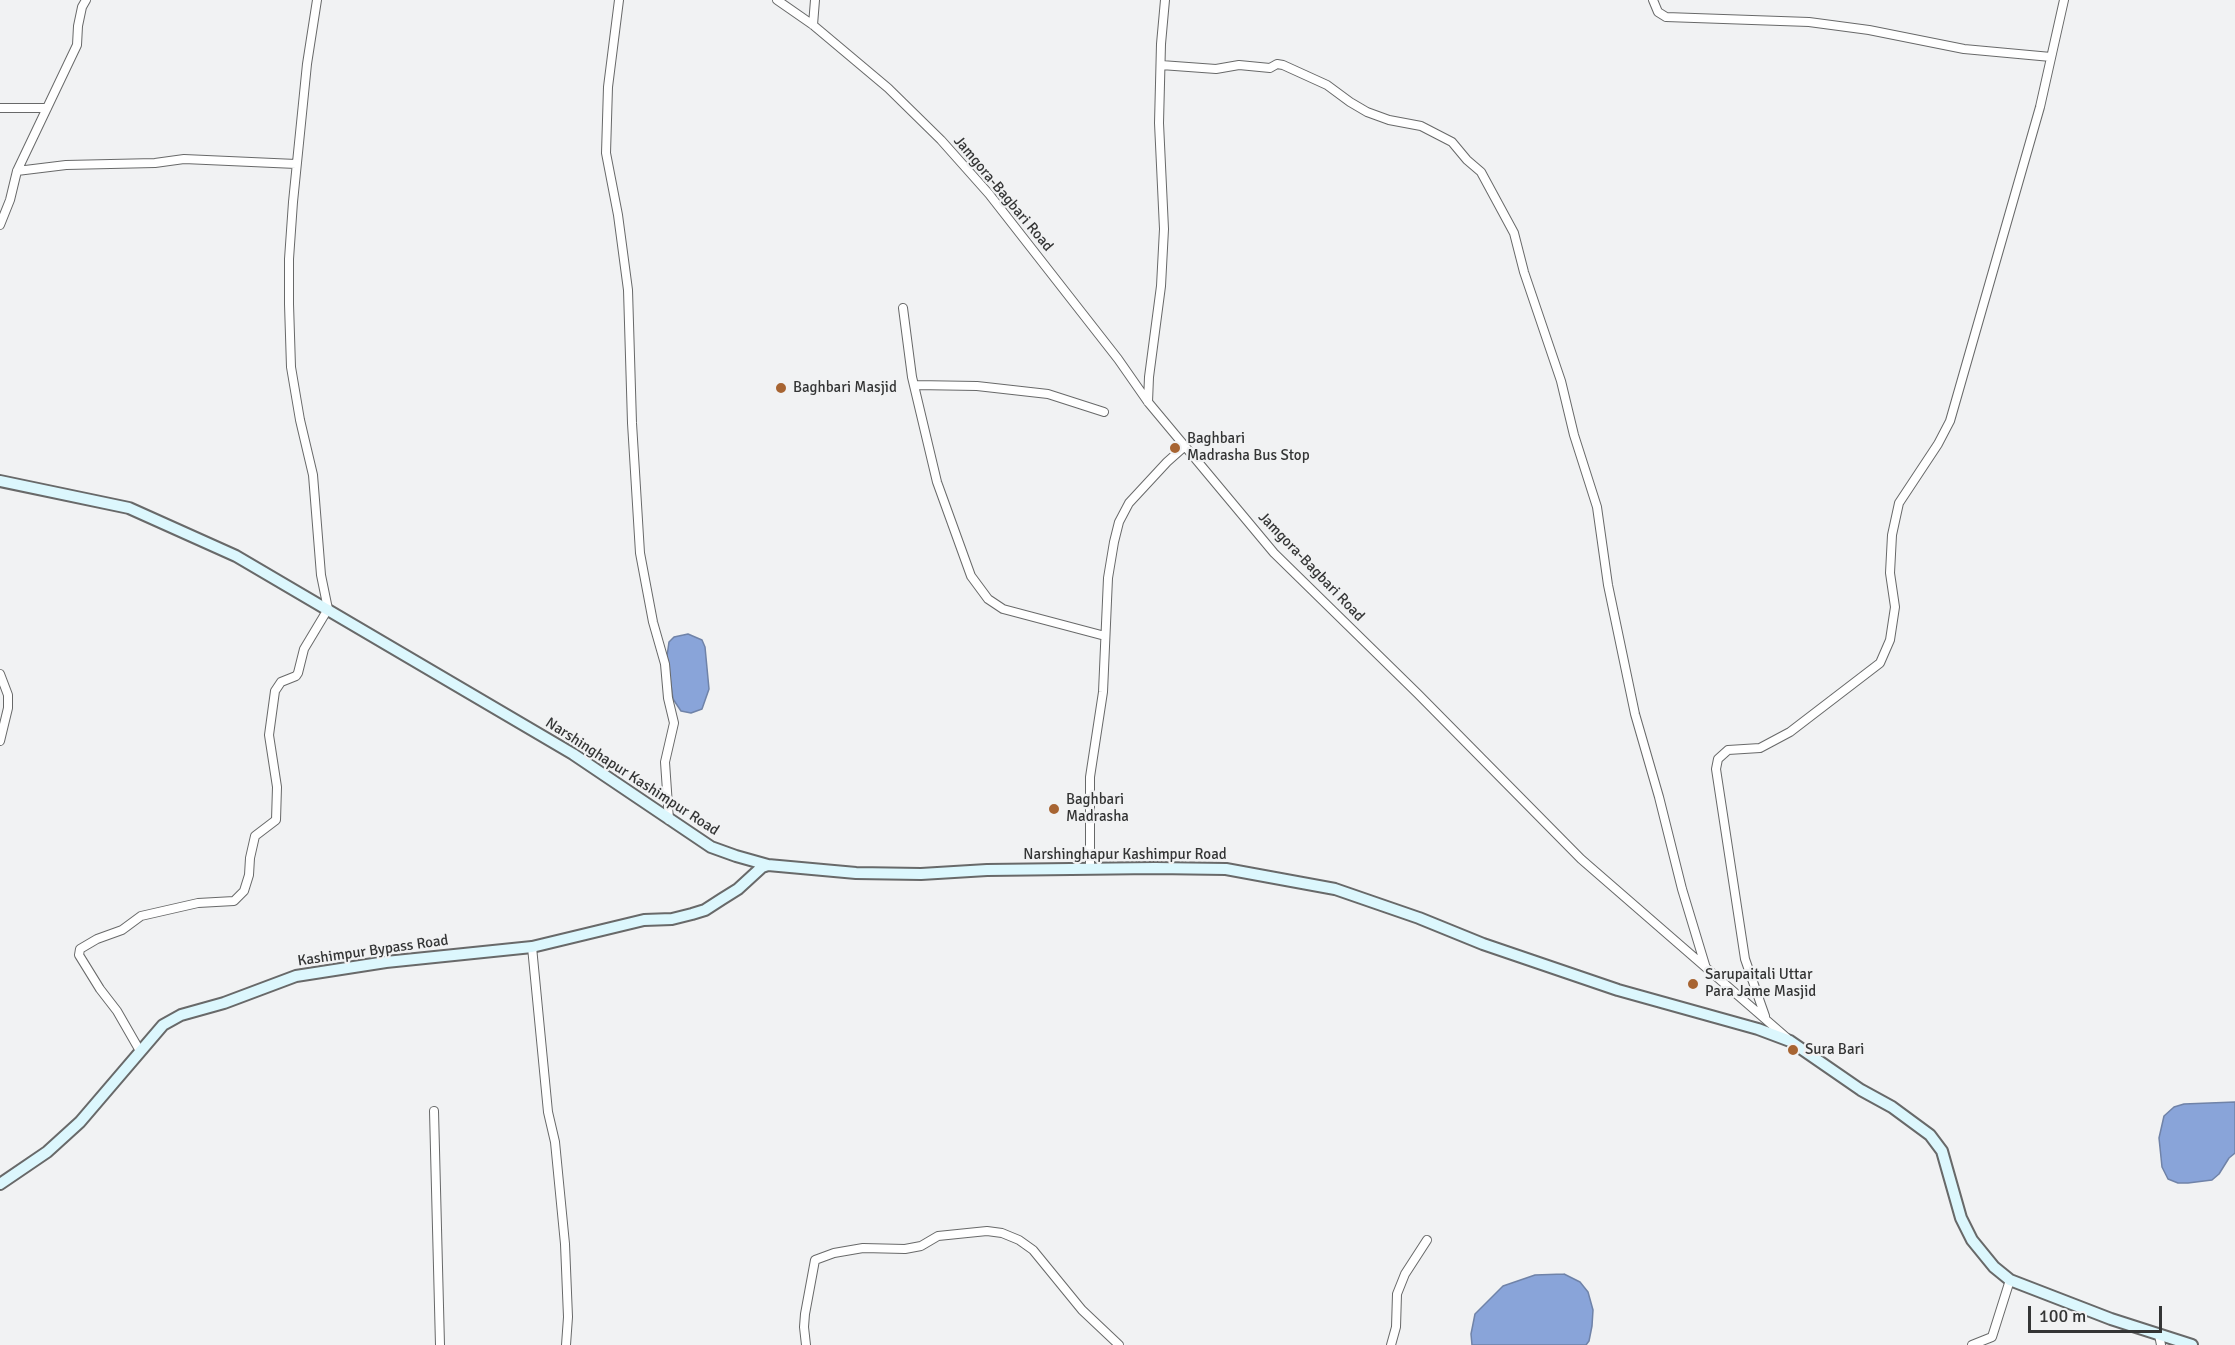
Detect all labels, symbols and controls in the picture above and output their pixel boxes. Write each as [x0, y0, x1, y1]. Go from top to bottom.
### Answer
street label: Jamgora-Bagbari Road [949, 133, 1057, 255]
place label: Baghbari Masjid [793, 379, 897, 397]
marker: Baghbari Masjid [774, 381, 788, 395]
place label: Baghbari Madrasha Bus Stop [1187, 430, 1310, 465]
marker: Baghbari Madrasha Bus Stop [1168, 441, 1182, 455]
street label: Jamgora-Bagbari Road [1254, 509, 1368, 625]
street label: Narshinghapur Kashimpur Road [542, 714, 722, 840]
place label: Baghbari Madrasha [1066, 791, 1129, 826]
marker: Baghbari Madrasha [1047, 802, 1061, 816]
street label: Narshinghapur Kashimpur Road [1023, 846, 1227, 864]
street label: Kashimpur Bypass Road [296, 931, 450, 971]
place label: Sarupaitali Uttar Para Jame Masjid [1705, 966, 1816, 1001]
marker: Sarupaitali Uttar Para Jame Masjid [1686, 977, 1700, 991]
place label: Sura Bari [1805, 1041, 1864, 1059]
marker: Sura Bari [1786, 1043, 1800, 1057]
scale bar [2031, 1294, 2164, 1332]
text: 100 m [2039, 1305, 2086, 1327]

